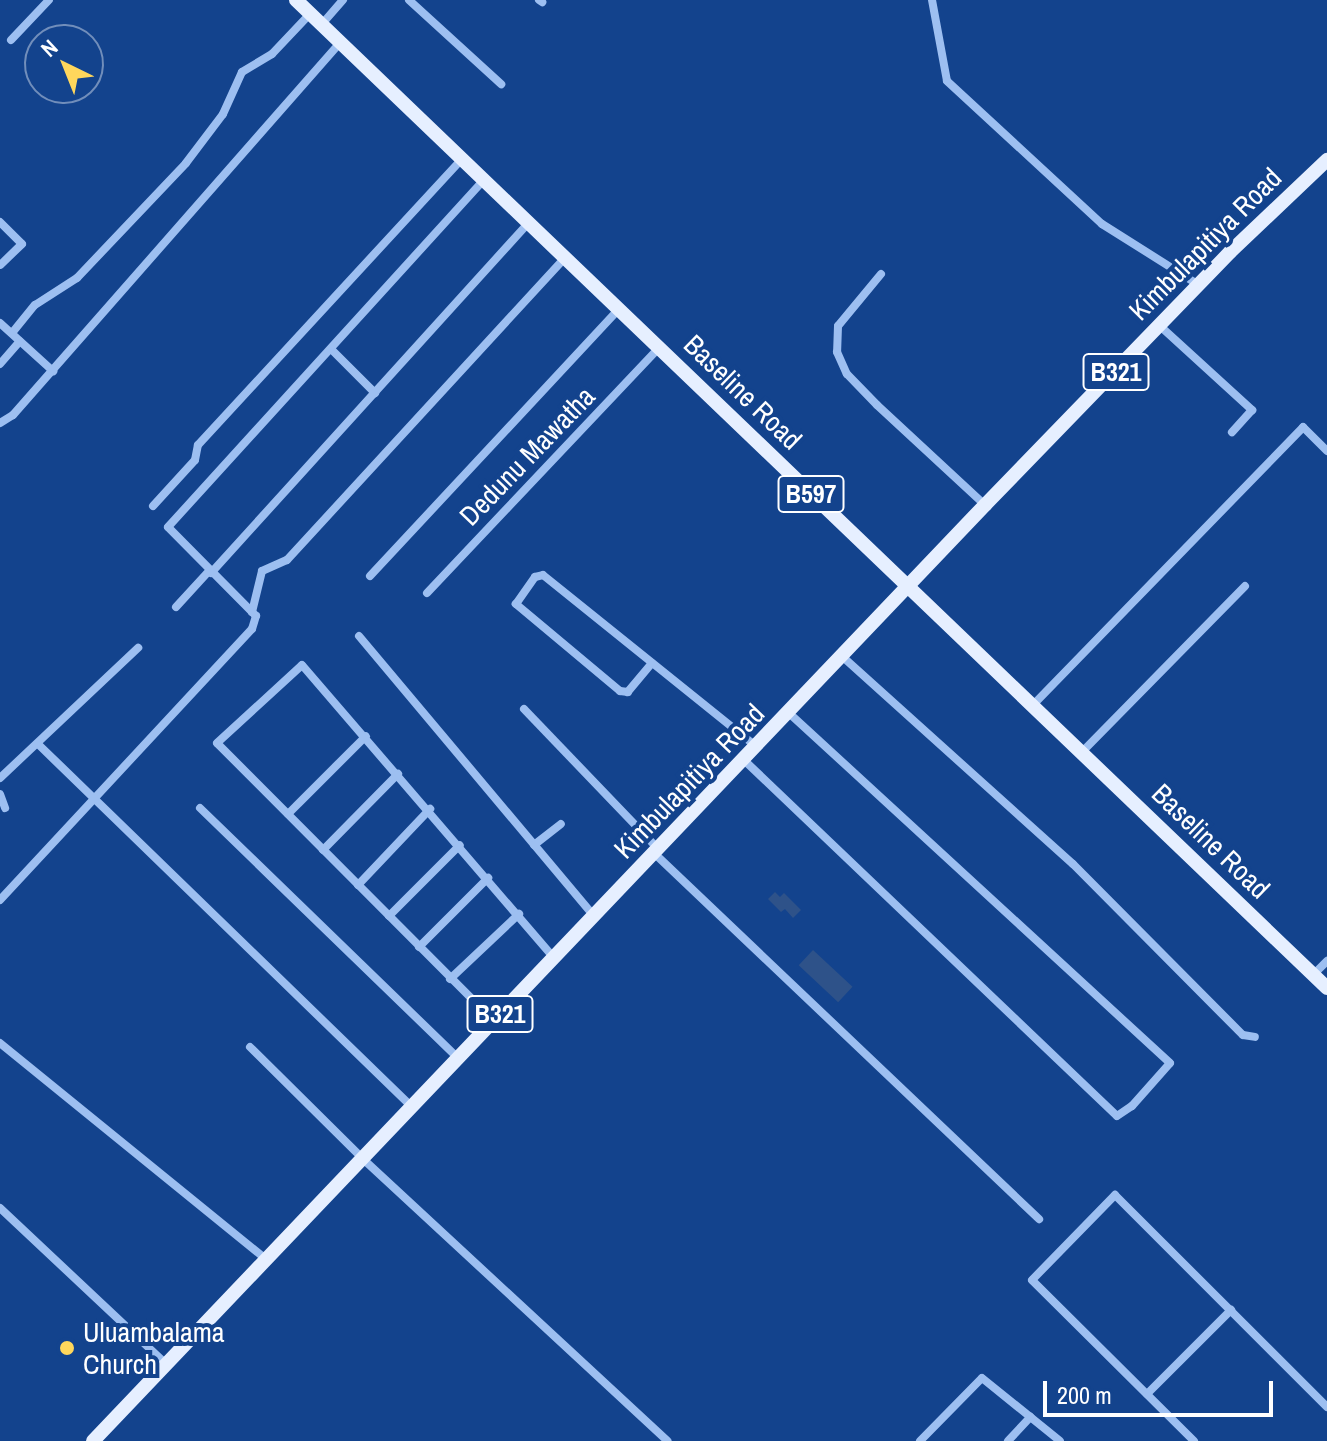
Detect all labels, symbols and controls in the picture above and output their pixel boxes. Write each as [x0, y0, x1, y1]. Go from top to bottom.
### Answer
north arrow [24, 24, 104, 104]
text: N [34, 32, 64, 63]
street label: Kimbulapitiya Road [1122, 161, 1288, 327]
street label: Baseline Road [677, 328, 809, 456]
road number: B321 [1082, 350, 1150, 394]
street label: Dedunu Mawatha [452, 380, 602, 532]
road number: B597 [777, 472, 845, 516]
street label: Kimbulapitiya Road [607, 697, 771, 865]
street label: Baseline Road [1145, 777, 1277, 905]
road number: B321 [466, 992, 534, 1036]
place label: Uluambalama Church [83, 1315, 225, 1381]
marker: Uluambalama Church [58, 1339, 76, 1357]
scale bar [1047, 1365, 1277, 1415]
text: 200 m [1057, 1379, 1112, 1411]

